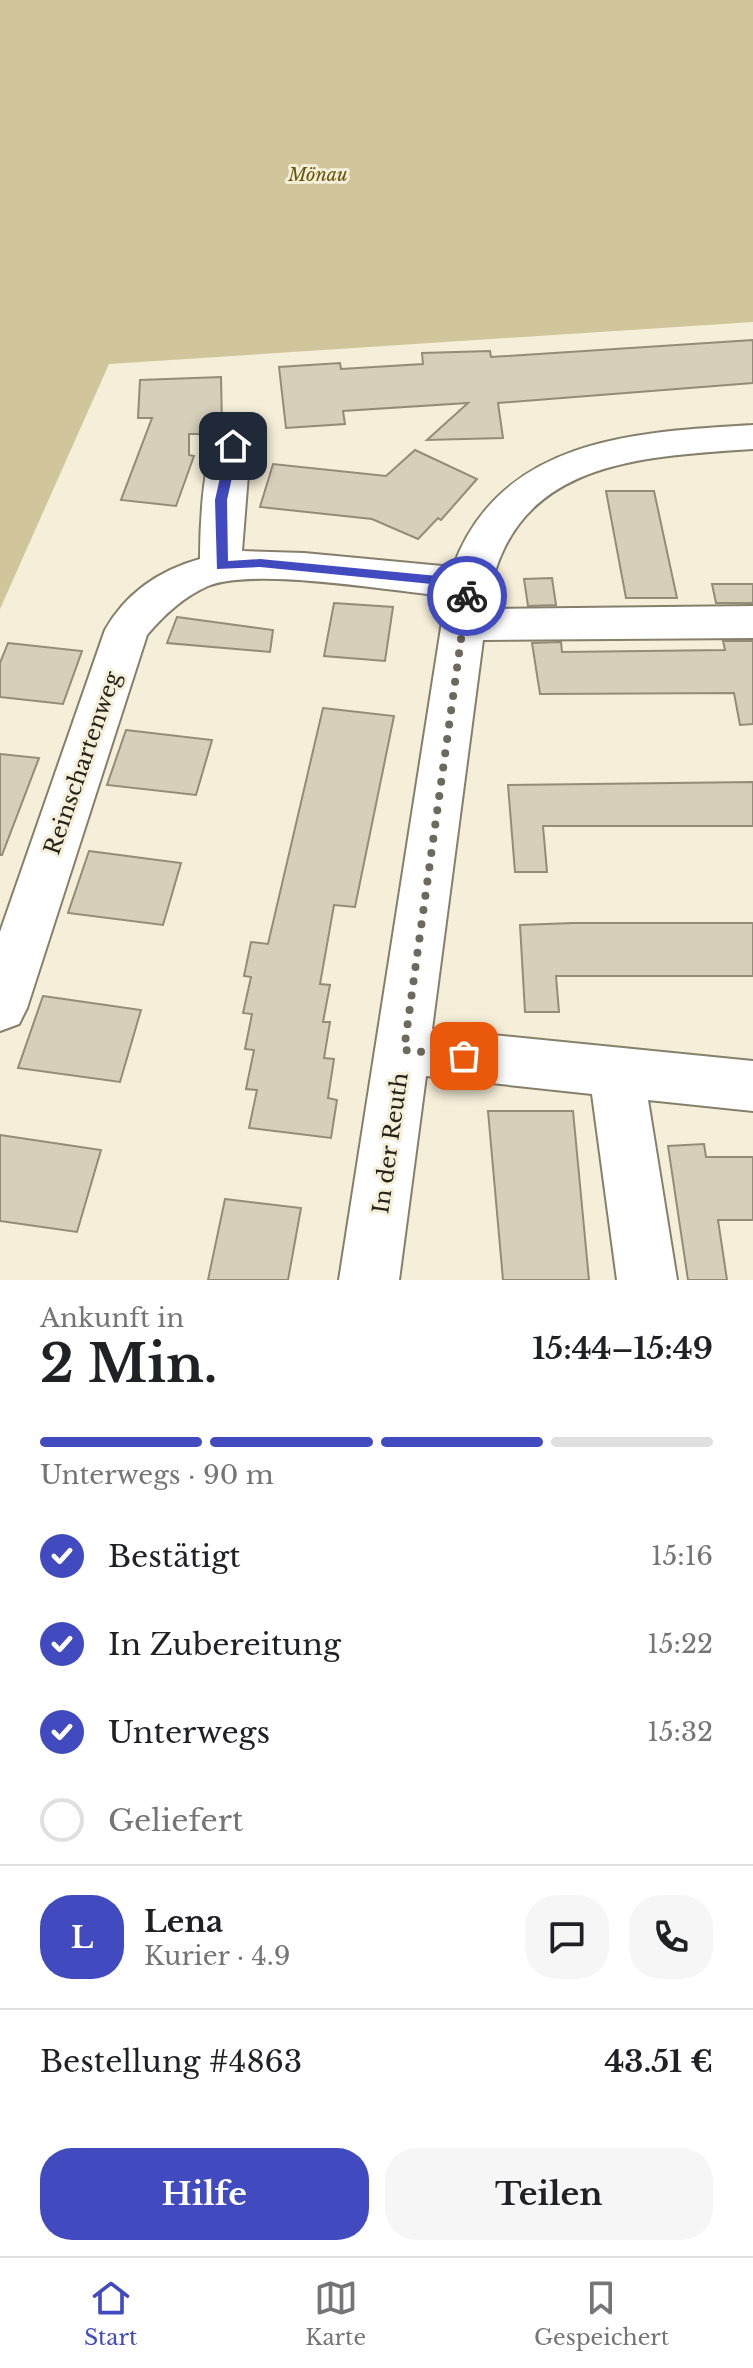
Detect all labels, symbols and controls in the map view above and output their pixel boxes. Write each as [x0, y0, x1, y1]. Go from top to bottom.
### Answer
park label: Mönau [287, 164, 348, 186]
pin [199, 412, 267, 480]
icon: home [211, 424, 255, 468]
courier [427, 556, 507, 636]
icon: bike [445, 574, 489, 618]
street label: Reinschartenweg [38, 667, 127, 858]
pin [430, 1022, 498, 1090]
icon: bag [442, 1034, 486, 1078]
street label: In der Reuth [367, 1071, 414, 1215]
text: Ankunft in [40, 1302, 184, 1334]
text: 15:44–15:49 [532, 1330, 713, 1367]
text: 2 Min. [40, 1332, 217, 1396]
text: Unterwegs · 90 m [40, 1459, 274, 1491]
icon: check [40, 1534, 84, 1578]
text: Bestätigt [108, 1538, 241, 1575]
text: 15:16 [651, 1540, 713, 1572]
icon: check [40, 1622, 84, 1666]
text: In Zubereitung [108, 1626, 341, 1663]
text: 15:22 [647, 1628, 713, 1660]
icon: check [40, 1710, 84, 1754]
text: Unterwegs [108, 1714, 270, 1751]
text: 15:32 [647, 1716, 713, 1748]
text: Geliefert [108, 1802, 243, 1839]
button: chat [525, 1895, 609, 1979]
button: phone [629, 1895, 713, 1979]
text: Lena [144, 1903, 223, 1940]
text: L [71, 1919, 93, 1956]
text: Kurier · 4.9 [144, 1940, 290, 1972]
text: Bestellung #4863 [40, 2043, 302, 2080]
text: 43.51 € [604, 2043, 713, 2080]
button: Hilfe [40, 2148, 369, 2240]
button: Teilen [385, 2148, 713, 2240]
tab: Start [84, 2276, 137, 2351]
tab: Karte [305, 2276, 366, 2351]
tab: Gespeichert [534, 2276, 669, 2351]

